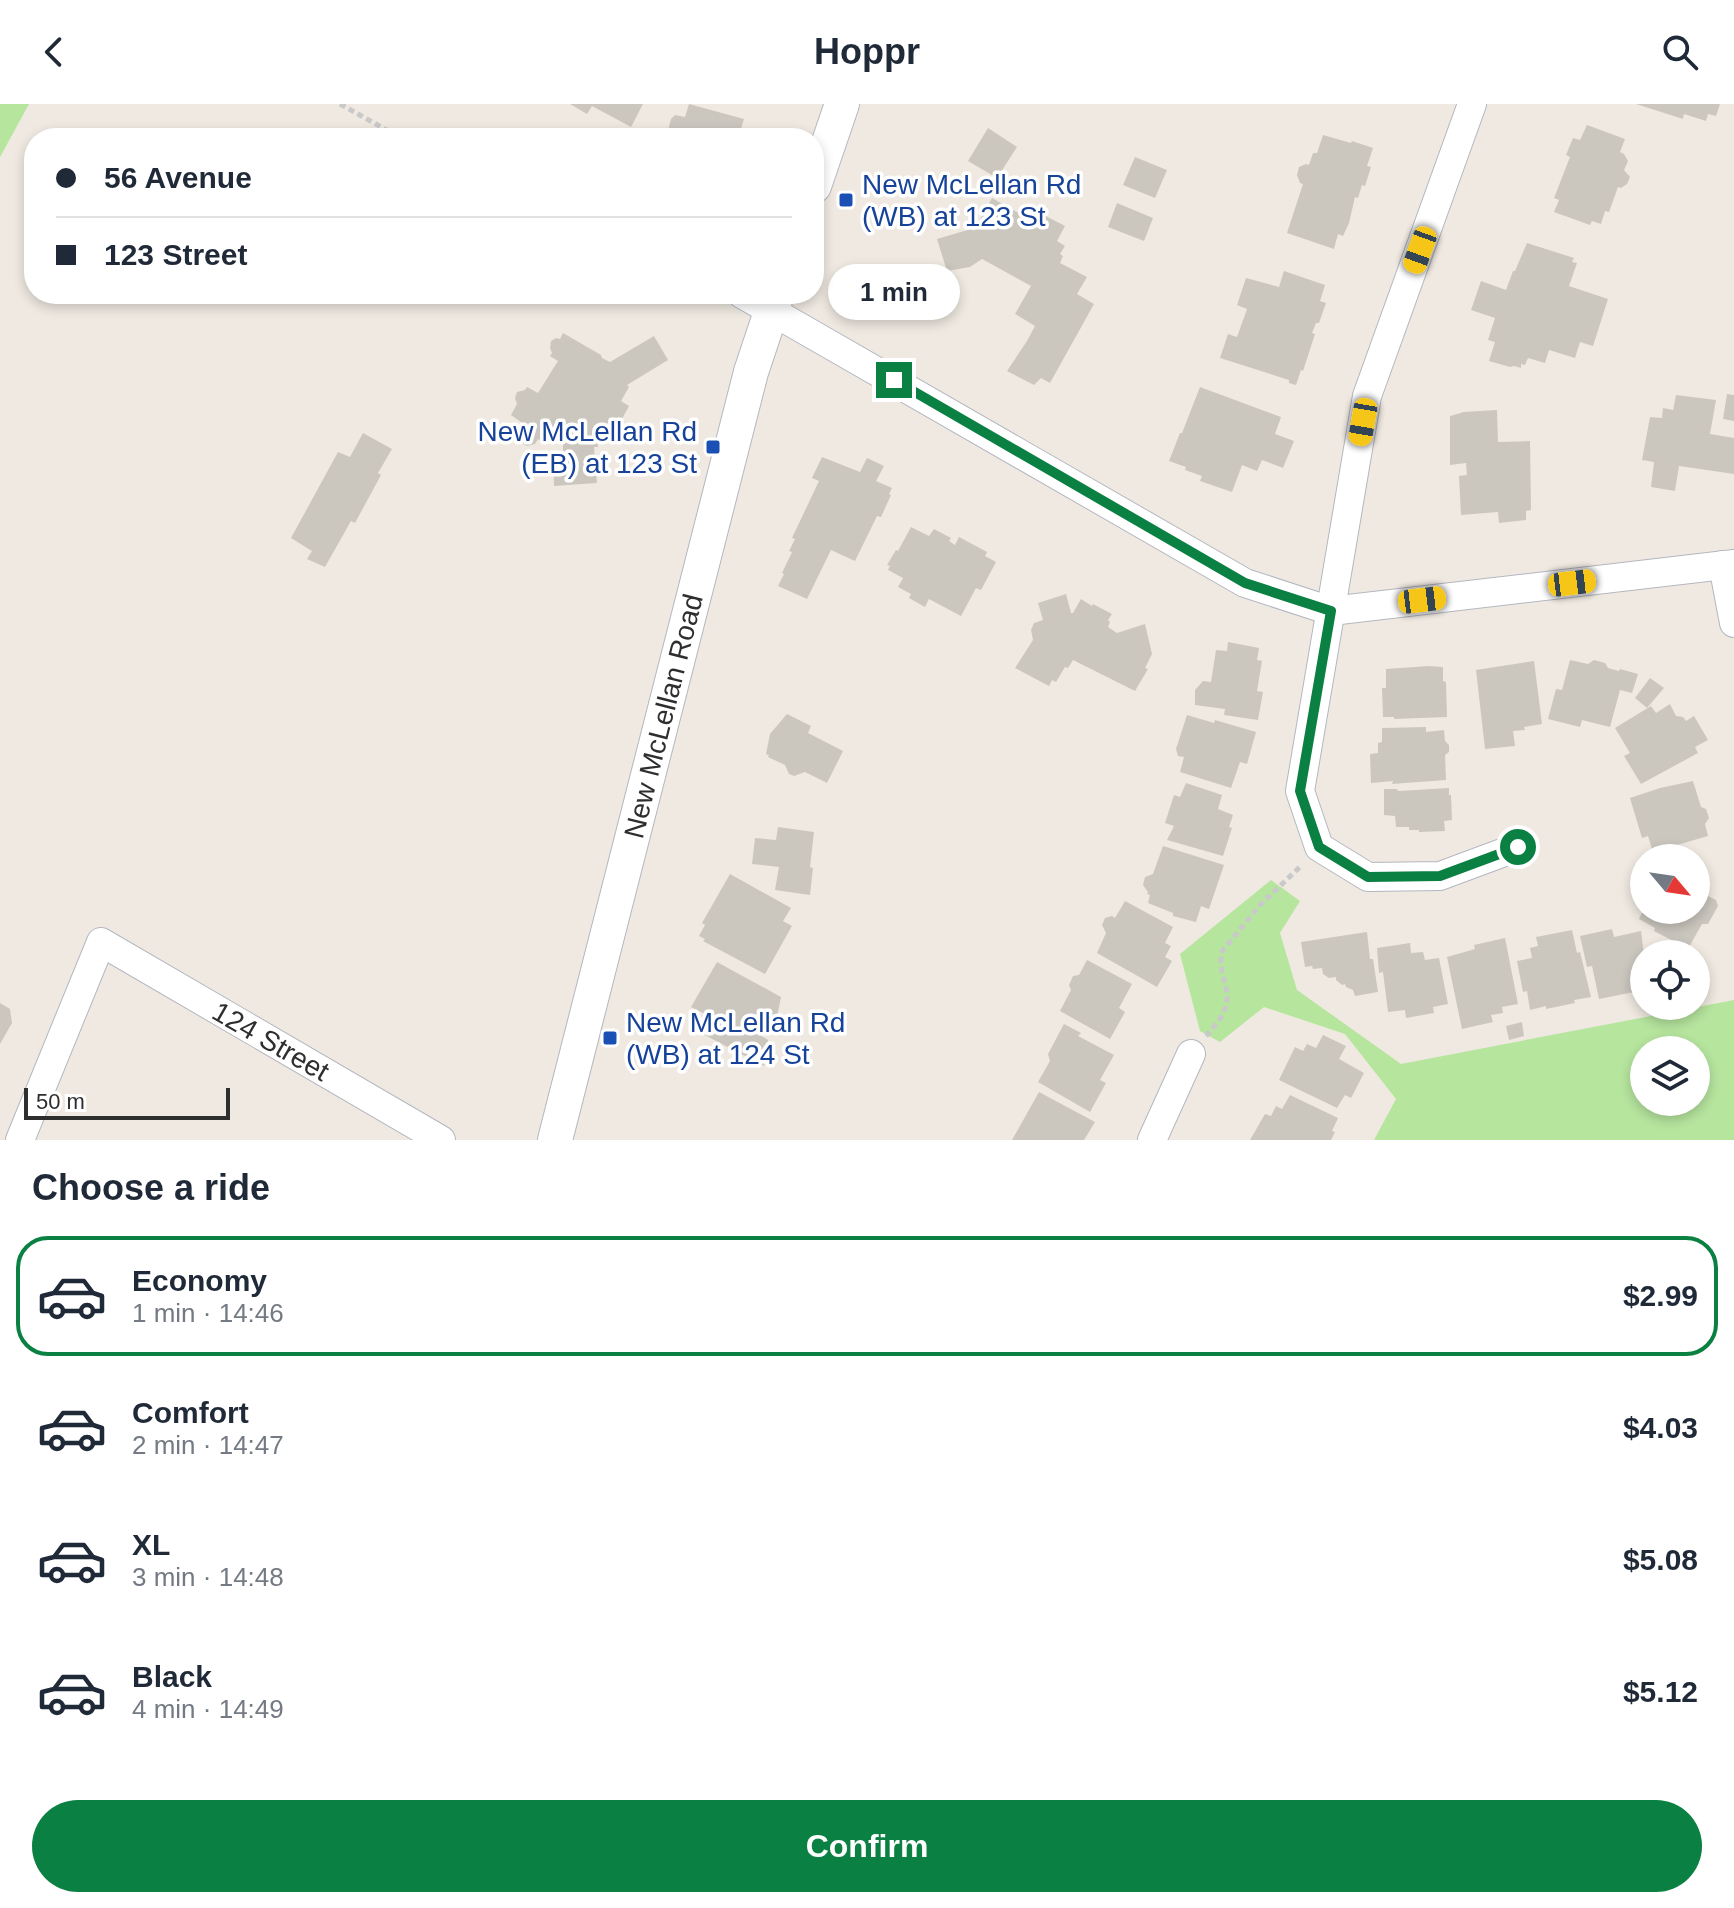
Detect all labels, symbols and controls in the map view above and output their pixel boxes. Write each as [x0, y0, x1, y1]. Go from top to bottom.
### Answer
icon: back [32, 30, 76, 74]
icon: search [1658, 30, 1702, 74]
text: Hoppr [814, 31, 920, 72]
text: 56 Avenue [104, 161, 252, 194]
place label: New McLellan Rd (WB) at 123 St [862, 169, 1081, 232]
marker: New McLellan Rd (WB) at 123 St [837, 191, 855, 209]
car [1401, 223, 1439, 277]
text: 123 Street [104, 238, 247, 271]
callout: 1 min [828, 264, 960, 320]
text: 1 min [860, 277, 928, 307]
route end [876, 362, 912, 398]
car [1347, 396, 1379, 448]
place label: New McLellan Rd (EB) at 123 St [478, 416, 697, 479]
marker: New McLellan Rd (EB) at 123 St [704, 438, 722, 456]
car [1547, 568, 1597, 598]
car [1397, 585, 1447, 615]
street label: New McLellan Road [618, 591, 709, 841]
route start [1500, 829, 1536, 865]
north arrow [1630, 844, 1710, 924]
map controls [1630, 844, 1710, 1116]
button: locate [1630, 940, 1710, 1020]
street label: 124 Street [207, 996, 335, 1087]
place label: New McLellan Rd (WB) at 124 St [626, 1007, 845, 1070]
marker: New McLellan Rd (WB) at 124 St [601, 1029, 619, 1047]
button: layers [1630, 1036, 1710, 1116]
scale bar [24, 1084, 230, 1120]
text: 50 m [36, 1089, 85, 1114]
text: Choose a ride [32, 1167, 270, 1208]
icon: car [36, 1260, 108, 1332]
text: Economy [132, 1264, 267, 1297]
text: $2.99 [1623, 1279, 1698, 1312]
text: 1 min · 14:46 [132, 1298, 284, 1328]
icon: car [36, 1392, 108, 1464]
text: Comfort [132, 1396, 249, 1429]
text: $4.03 [1623, 1411, 1698, 1444]
text: 2 min · 14:47 [132, 1430, 284, 1460]
icon: car [36, 1524, 108, 1596]
text: XL [132, 1528, 170, 1561]
text: $5.08 [1623, 1543, 1698, 1576]
text: 3 min · 14:48 [132, 1562, 284, 1592]
icon: car [36, 1656, 108, 1728]
text: Black [132, 1660, 212, 1693]
text: $5.12 [1623, 1675, 1698, 1708]
text: 4 min · 14:49 [132, 1694, 284, 1724]
button: Confirm [32, 1800, 1702, 1892]

